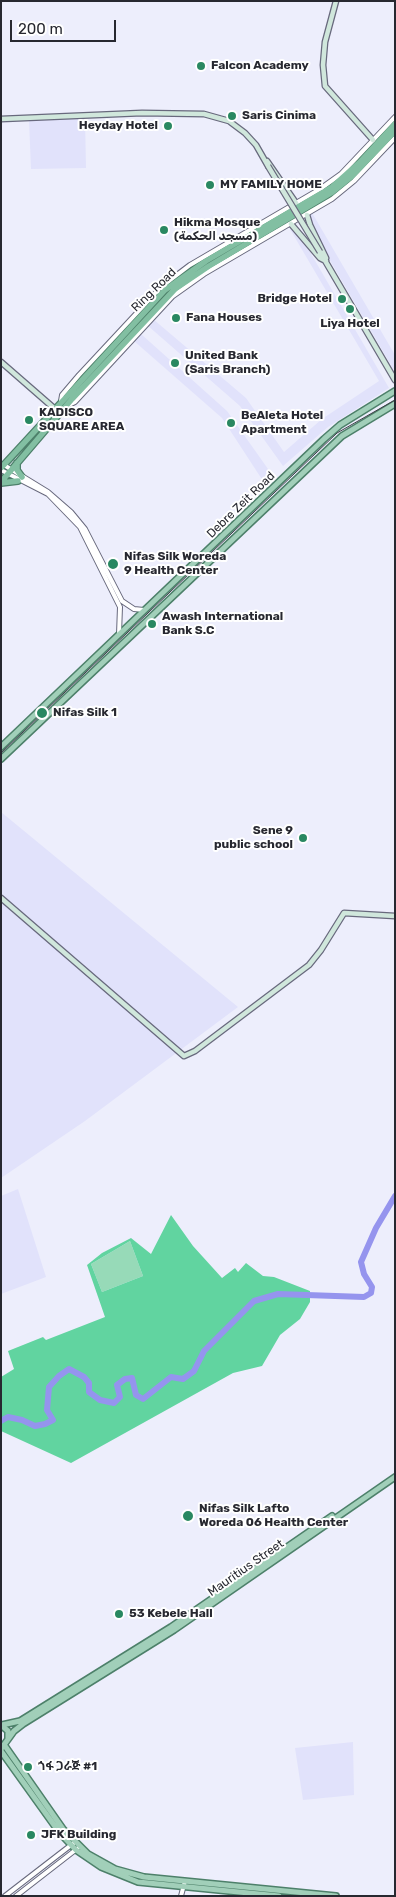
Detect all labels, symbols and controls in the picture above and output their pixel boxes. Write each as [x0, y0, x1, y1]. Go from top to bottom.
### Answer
scale bar [12, 10, 119, 42]
text: 200 m [18, 20, 63, 38]
place label: Falcon Academy [211, 59, 309, 73]
marker: Falcon Academy [195, 60, 207, 72]
place label: Saris Cinima [242, 109, 316, 123]
marker: Saris Cinima [226, 110, 238, 122]
place label: Heyday Hotel [79, 119, 158, 133]
marker: Heyday Hotel [162, 120, 174, 132]
place label: MY FAMILY HOME [220, 178, 322, 192]
marker: MY FAMILY HOME [204, 179, 216, 191]
place label: Hikma Mosque (مسجد الحكمة) [174, 216, 260, 244]
marker: Hikma Mosque (مسجد الحكمة) [158, 224, 170, 236]
street label: Ring Road [129, 265, 179, 315]
place label: Bridge Hotel [257, 292, 332, 306]
marker: Bridge Hotel [336, 293, 348, 305]
marker: Liya Hotel [344, 303, 356, 315]
place label: Fana Houses [186, 311, 262, 325]
marker: Fana Houses [170, 312, 182, 324]
place label: Liya Hotel [320, 317, 380, 331]
place label: United Bank (Saris Branch) [185, 349, 270, 377]
marker: United Bank (Saris Branch) [169, 357, 181, 369]
place label: KADISCO SQUARE AREA [39, 406, 124, 434]
place label: BeAleta Hotel Apartment [241, 409, 323, 437]
marker: KADISCO SQUARE AREA [23, 414, 35, 426]
marker: BeAleta Hotel Apartment [225, 417, 237, 429]
street label: Debre Zeit Road [204, 469, 278, 541]
place label: Nifas Silk Woreda 9 Health Center [124, 550, 226, 578]
marker: Nifas Silk Woreda 9 Health Center [106, 557, 120, 571]
place label: Awash International Bank S.C [162, 610, 283, 638]
marker: Awash International Bank S.C [146, 618, 158, 630]
marker: Nifas Silk 1 [35, 706, 49, 720]
place label: Nifas Silk 1 [53, 706, 117, 720]
place label: Sene 9 public school [214, 824, 293, 852]
marker: Sene 9 public school [297, 832, 309, 844]
place label: Nifas Silk Lafto Woreda 06 Health Center [199, 1502, 348, 1530]
marker: Nifas Silk Lafto Woreda 06 Health Center [181, 1509, 195, 1523]
street label: Mauritius Street [205, 1536, 287, 1600]
place label: 53 Kebele Hall [129, 1607, 213, 1621]
marker: 53 Kebele Hall [113, 1608, 125, 1620]
place label: ጎፋ ጋራጅ #1 [38, 1760, 97, 1774]
marker: ጎፋ ጋራጅ #1 [22, 1761, 34, 1773]
place label: JFK Building [41, 1828, 116, 1842]
marker: JFK Building [25, 1829, 37, 1841]

